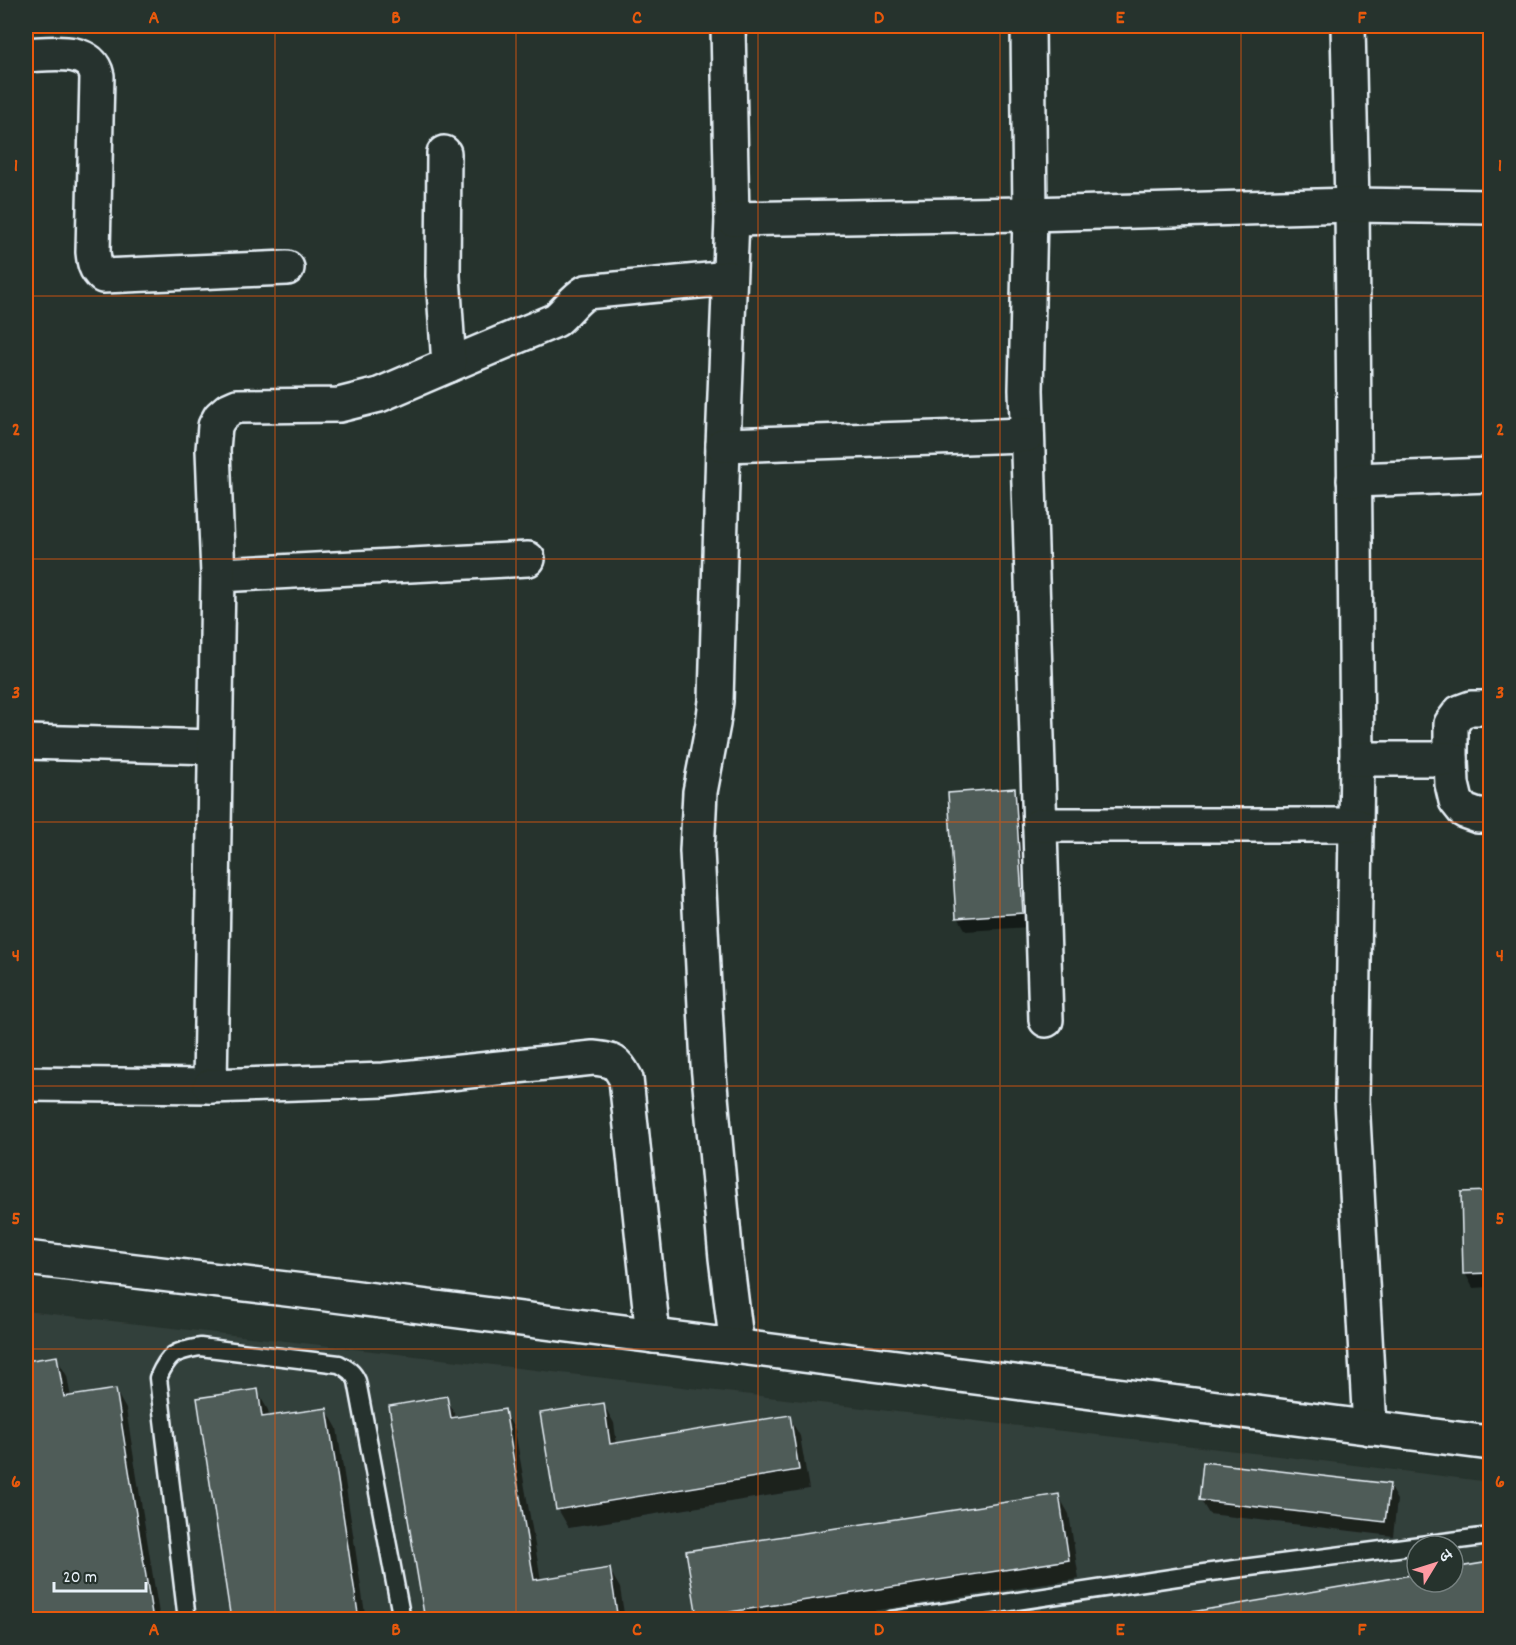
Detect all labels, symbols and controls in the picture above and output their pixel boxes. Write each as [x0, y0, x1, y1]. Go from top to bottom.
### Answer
text: A [149, 5, 160, 33]
text: B [391, 5, 401, 33]
text: C [632, 5, 642, 33]
text: D [874, 5, 885, 33]
text: E [1115, 5, 1125, 33]
text: F [1358, 5, 1368, 33]
text: 1 [14, 153, 18, 181]
text: 1 [1498, 153, 1502, 181]
text: 2 [12, 417, 20, 445]
text: 2 [1496, 417, 1504, 445]
text: 3 [12, 680, 20, 708]
text: 3 [1496, 680, 1504, 708]
text: 4 [12, 943, 20, 971]
text: 4 [1496, 943, 1504, 971]
text: 5 [11, 1206, 21, 1234]
text: 5 [1495, 1206, 1505, 1234]
text: 6 [11, 1469, 21, 1497]
text: 6 [1495, 1469, 1505, 1497]
north arrow [1405, 1534, 1465, 1594]
text: उ [1432, 1545, 1457, 1568]
scale bar [54, 1555, 146, 1593]
text: 20 m [63, 1566, 97, 1591]
text: A [149, 1617, 160, 1645]
text: B [391, 1617, 401, 1645]
text: C [632, 1617, 642, 1645]
text: D [874, 1617, 885, 1645]
text: E [1115, 1617, 1125, 1645]
text: F [1358, 1617, 1368, 1645]

